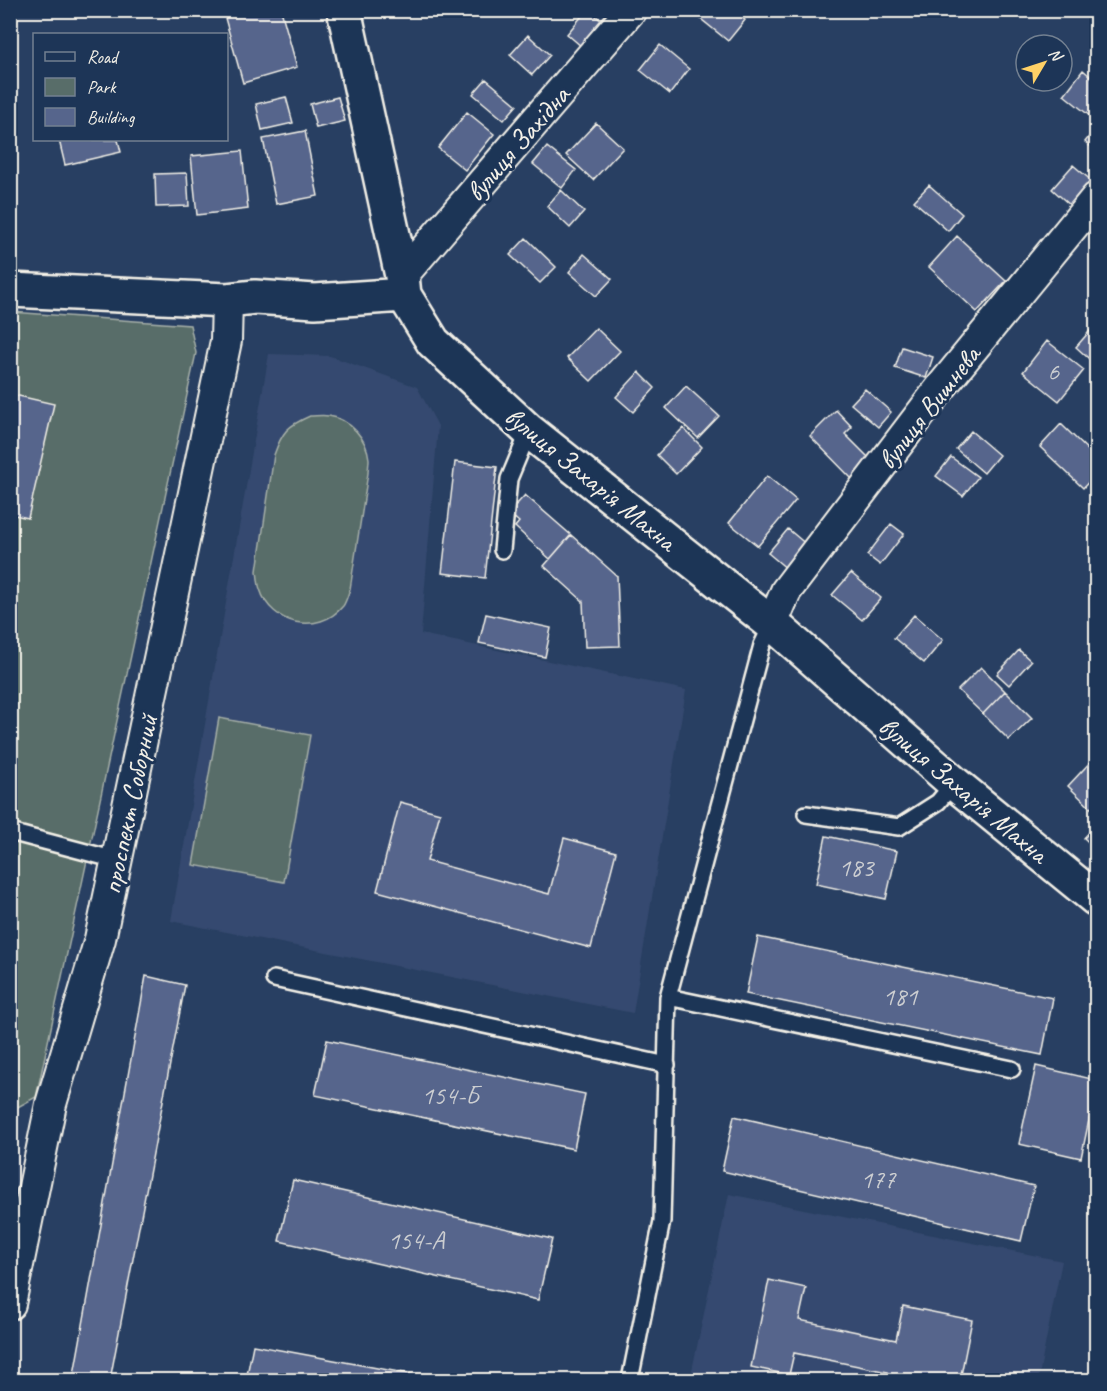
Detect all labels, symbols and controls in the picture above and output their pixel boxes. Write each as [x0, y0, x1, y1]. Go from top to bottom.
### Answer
legend [33, 33, 228, 141]
north arrow [1014, 33, 1074, 93]
text: N [1044, 44, 1068, 67]
text: Road [87, 46, 120, 68]
text: Park [87, 76, 117, 98]
street label: вулиця Західна [458, 77, 578, 208]
text: Building [87, 106, 136, 128]
street label: вулиця Вишнева [869, 336, 989, 476]
house number: 6 [1047, 355, 1060, 388]
street label: вулиця Захарія Махна [498, 398, 686, 560]
street label: вулиця Захарія Махна [872, 708, 1058, 872]
street label: проспект Соборний [93, 710, 166, 897]
house number: 183 [838, 851, 876, 884]
house number: 181 [882, 980, 919, 1013]
house number: 154-Б [422, 1079, 482, 1112]
house number: 177 [860, 1163, 897, 1196]
house number: 154-А [388, 1224, 446, 1257]

